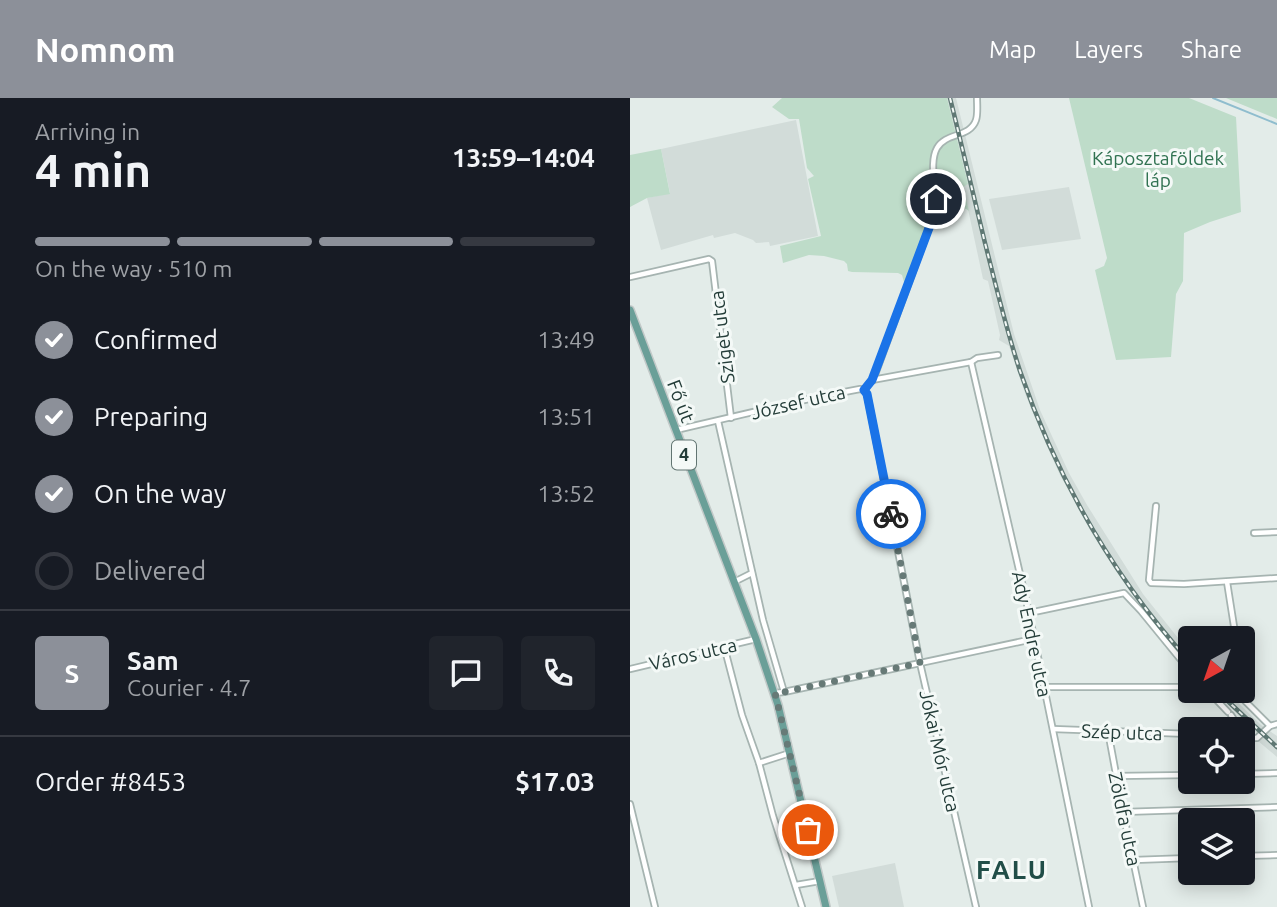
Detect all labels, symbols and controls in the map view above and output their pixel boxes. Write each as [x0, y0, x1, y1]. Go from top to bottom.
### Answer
text: Nomnom [35, 31, 176, 68]
text: Map [989, 36, 1036, 63]
text: Layers [1074, 36, 1143, 63]
text: Share [1181, 36, 1242, 63]
text: Arriving in [35, 119, 140, 144]
text: 13:59–14:04 [452, 143, 595, 172]
text: 4 min [35, 144, 151, 196]
park label: Káposztaföldek láp [1092, 147, 1225, 191]
pin [906, 169, 966, 229]
icon: home [917, 180, 955, 218]
text: On the way · 510 m [35, 256, 232, 281]
street label: Sziget utca [705, 289, 739, 385]
icon: check [35, 321, 73, 359]
text: Confirmed [94, 325, 218, 354]
text: 13:49 [537, 327, 595, 352]
street label: Fő út [663, 377, 699, 426]
street label: József utca [749, 380, 847, 424]
icon: check [35, 398, 73, 436]
text: Preparing [94, 402, 208, 431]
text: 13:51 [537, 404, 595, 429]
road number: 4 [672, 440, 696, 470]
icon: check [35, 475, 73, 513]
text: On the way [94, 479, 226, 508]
courier [856, 479, 926, 549]
text: 13:52 [537, 481, 595, 506]
icon: bike [872, 495, 910, 533]
text: Delivered [94, 556, 206, 585]
street label: Ady Endre utca [1008, 569, 1056, 699]
north arrow [1178, 626, 1255, 704]
map controls [1178, 626, 1255, 885]
street label: Város utca [647, 633, 739, 675]
button: chat [429, 636, 503, 710]
button: phone [521, 636, 595, 710]
text: Sam [127, 646, 179, 675]
text: S [65, 659, 79, 688]
text: Courier · 4.7 [127, 675, 251, 700]
street label: Jókai Mór utca [915, 688, 965, 814]
button: locate [1178, 717, 1255, 794]
street label: Szép utca [1081, 720, 1163, 744]
text: Order #8453 [35, 767, 186, 796]
text: $17.03 [515, 767, 595, 796]
street label: Zöldfa utca [1104, 770, 1146, 868]
pin [778, 800, 838, 860]
button: layers [1178, 808, 1255, 885]
icon: bag [789, 811, 827, 849]
district label: FALU [976, 855, 1048, 884]

